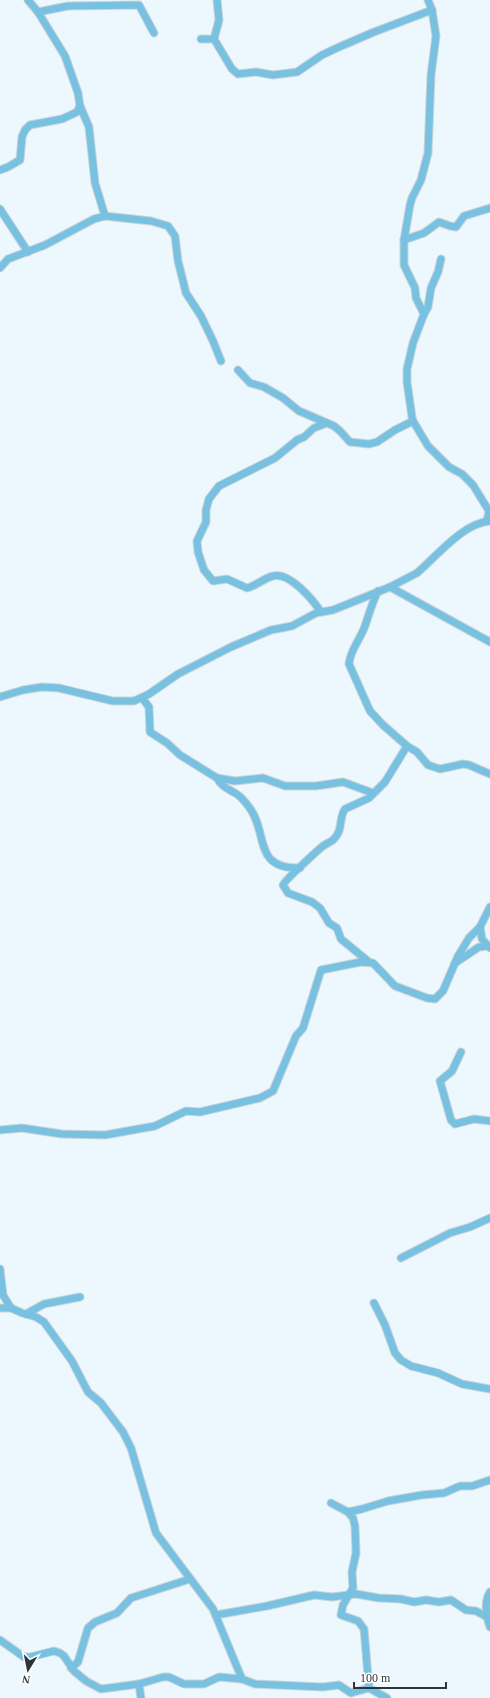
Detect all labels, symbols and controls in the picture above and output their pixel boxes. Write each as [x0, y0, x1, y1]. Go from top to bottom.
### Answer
north arrow [8, 1650, 48, 1690]
scale bar [354, 1664, 446, 1690]
text: 100 m [360, 1671, 391, 1685]
text: N [21, 1673, 31, 1686]

